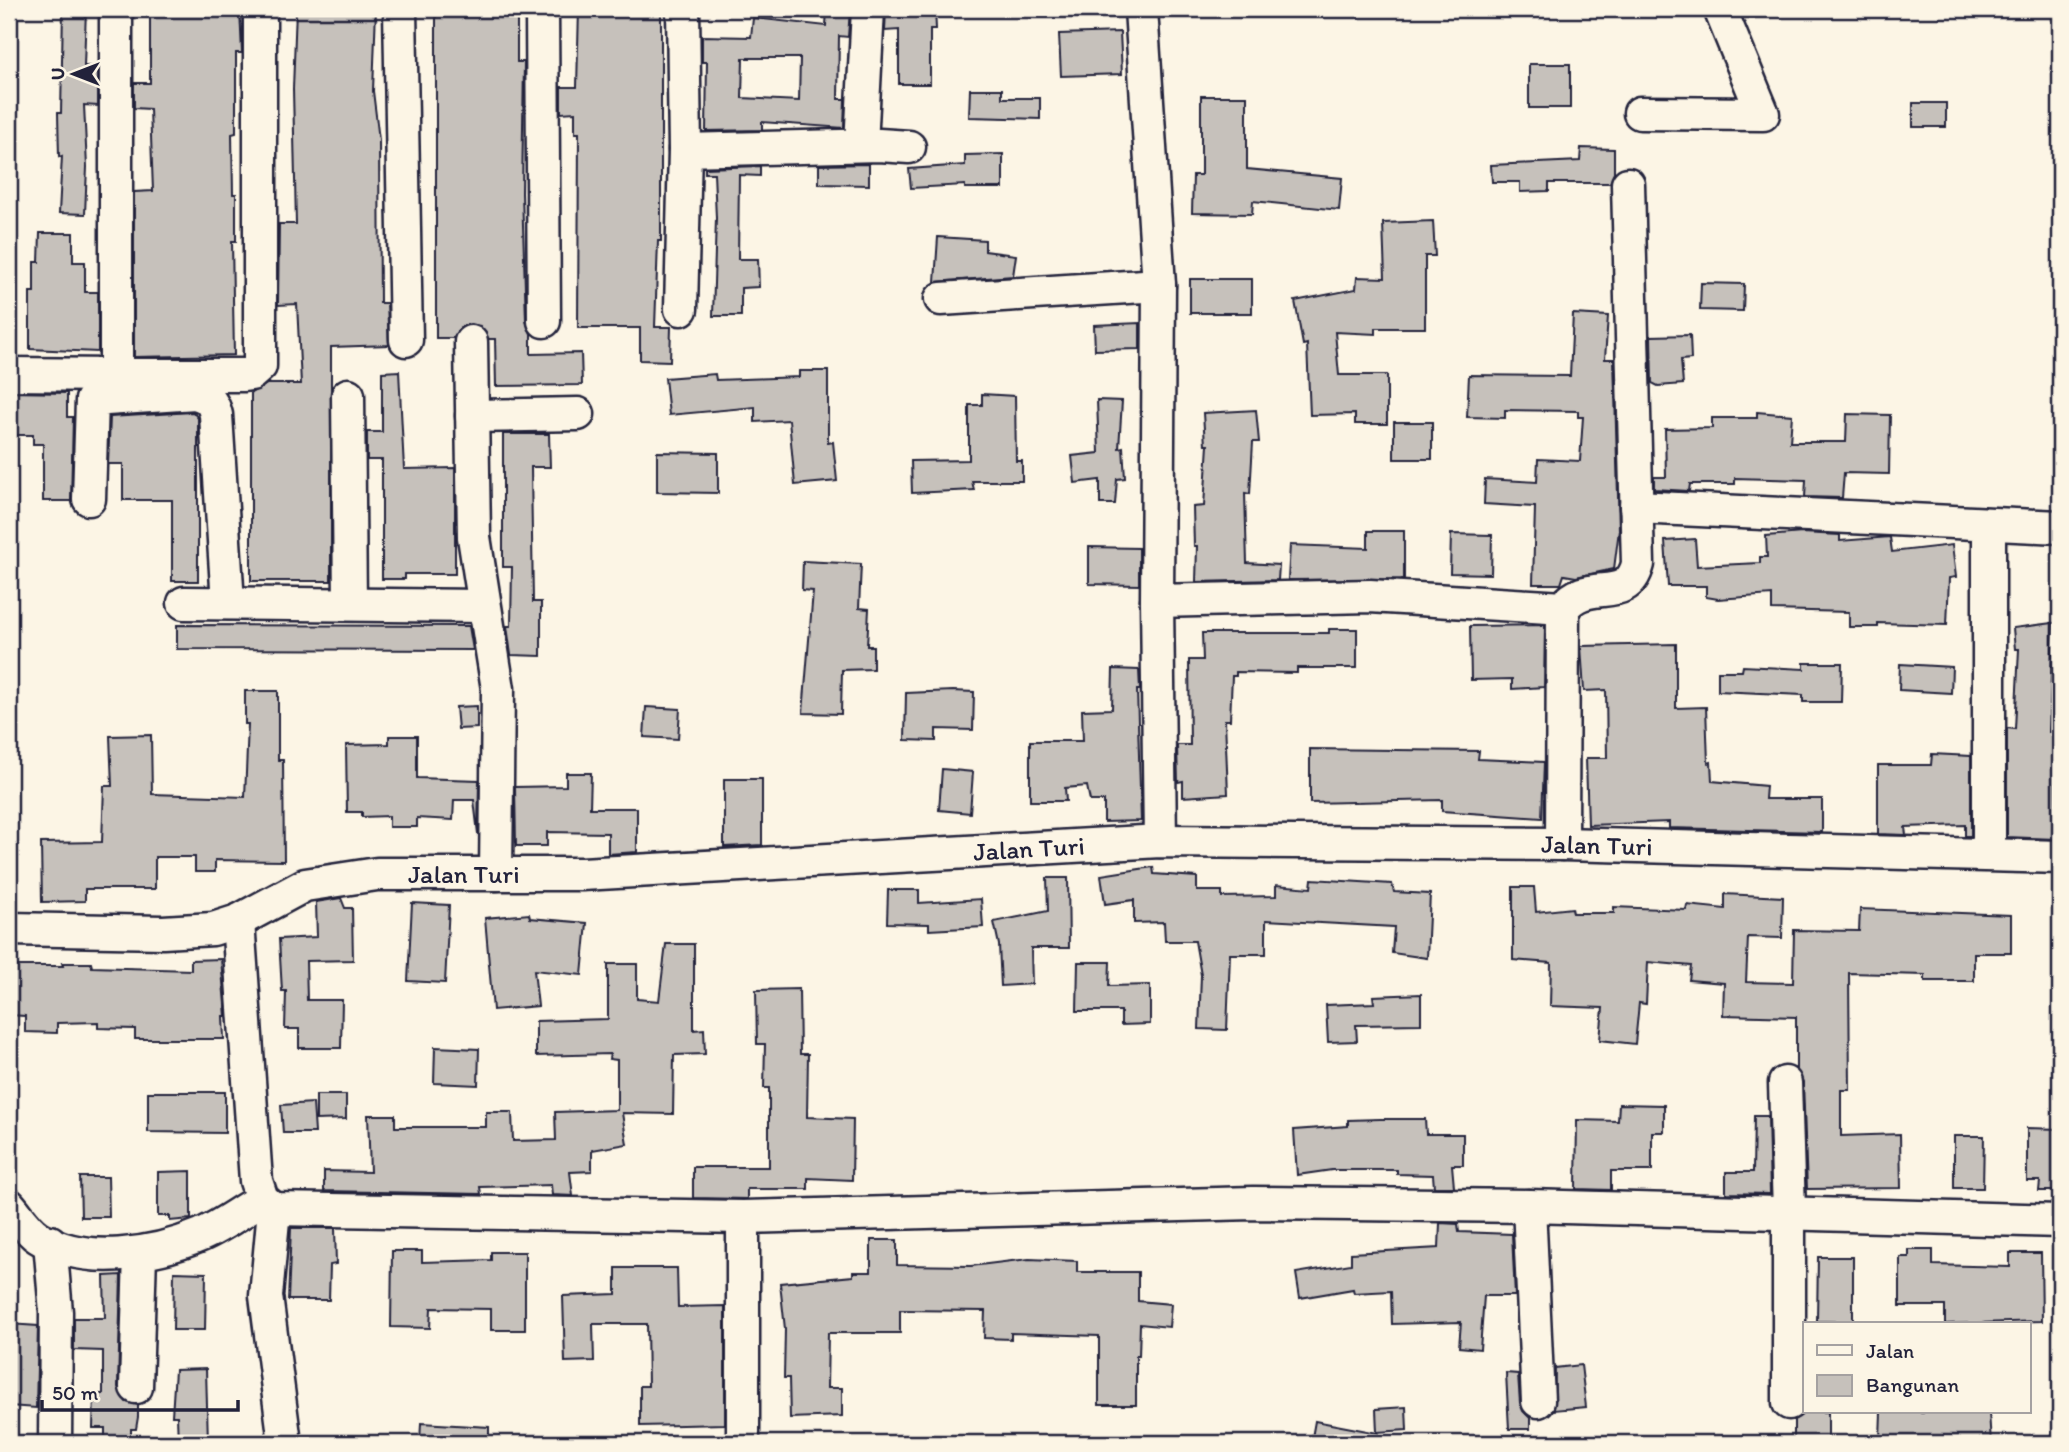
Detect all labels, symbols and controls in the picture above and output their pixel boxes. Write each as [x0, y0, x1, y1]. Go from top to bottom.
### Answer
north arrow [38, 38, 108, 108]
text: U [46, 68, 69, 80]
street label: Jalan Turi [1541, 828, 1653, 862]
street label: Jalan Turi [972, 829, 1086, 868]
street label: Jalan Turi [408, 858, 520, 890]
legend [1803, 1322, 2030, 1414]
text: Jalan [1866, 1338, 1914, 1363]
scale bar [42, 1368, 238, 1412]
text: Bangunan [1866, 1372, 1959, 1397]
text: 50 m [52, 1380, 99, 1405]

